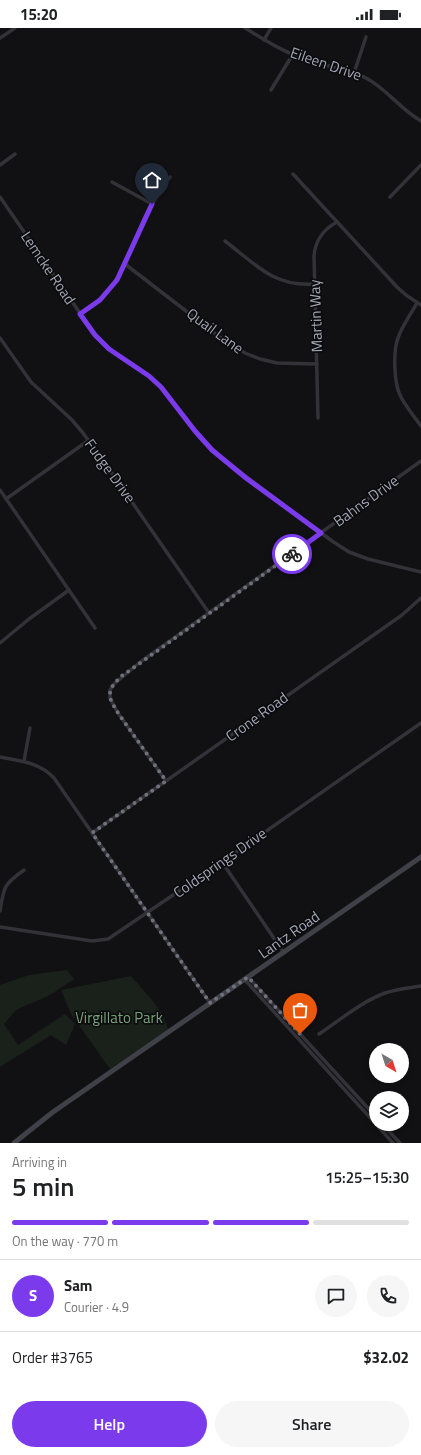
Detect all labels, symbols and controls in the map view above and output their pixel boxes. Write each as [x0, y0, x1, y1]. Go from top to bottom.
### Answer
text: 15:20 [20, 3, 57, 26]
street label: Eileen Drive [287, 41, 365, 87]
pin [135, 163, 169, 204]
icon: home [141, 169, 163, 191]
street label: Lemcke Road [15, 226, 81, 309]
street label: Martin Way [303, 279, 328, 353]
street label: Quail Lane [182, 302, 249, 359]
street label: Fudge Drive [79, 434, 142, 508]
street label: Bahns Drive [328, 469, 403, 532]
courier [272, 534, 312, 574]
icon: bike [281, 543, 303, 565]
street label: Crone Road [221, 686, 293, 747]
street label: Coldsprings Drive [168, 822, 271, 903]
street label: Lantz Road [253, 905, 324, 964]
pin [283, 993, 317, 1034]
icon: bag [289, 999, 311, 1021]
park label: Virgillato Park [75, 1006, 163, 1029]
north arrow [369, 1043, 409, 1083]
map controls [369, 1043, 409, 1131]
button: layers [369, 1091, 409, 1131]
text: Arriving in [12, 1152, 67, 1172]
text: 15:25–15:30 [325, 1166, 409, 1189]
text: 5 min [12, 1167, 75, 1206]
text: On the way · 770 m [12, 1231, 118, 1251]
text: Sam [64, 1274, 92, 1297]
button: chat [315, 1275, 357, 1317]
button: phone [367, 1275, 409, 1317]
text: S [29, 1284, 37, 1307]
text: Courier · 4.9 [64, 1297, 129, 1317]
text: Order #3765 [12, 1346, 93, 1369]
text: $32.02 [363, 1346, 409, 1369]
button: Help [12, 1401, 207, 1447]
button: Share [215, 1401, 409, 1447]

